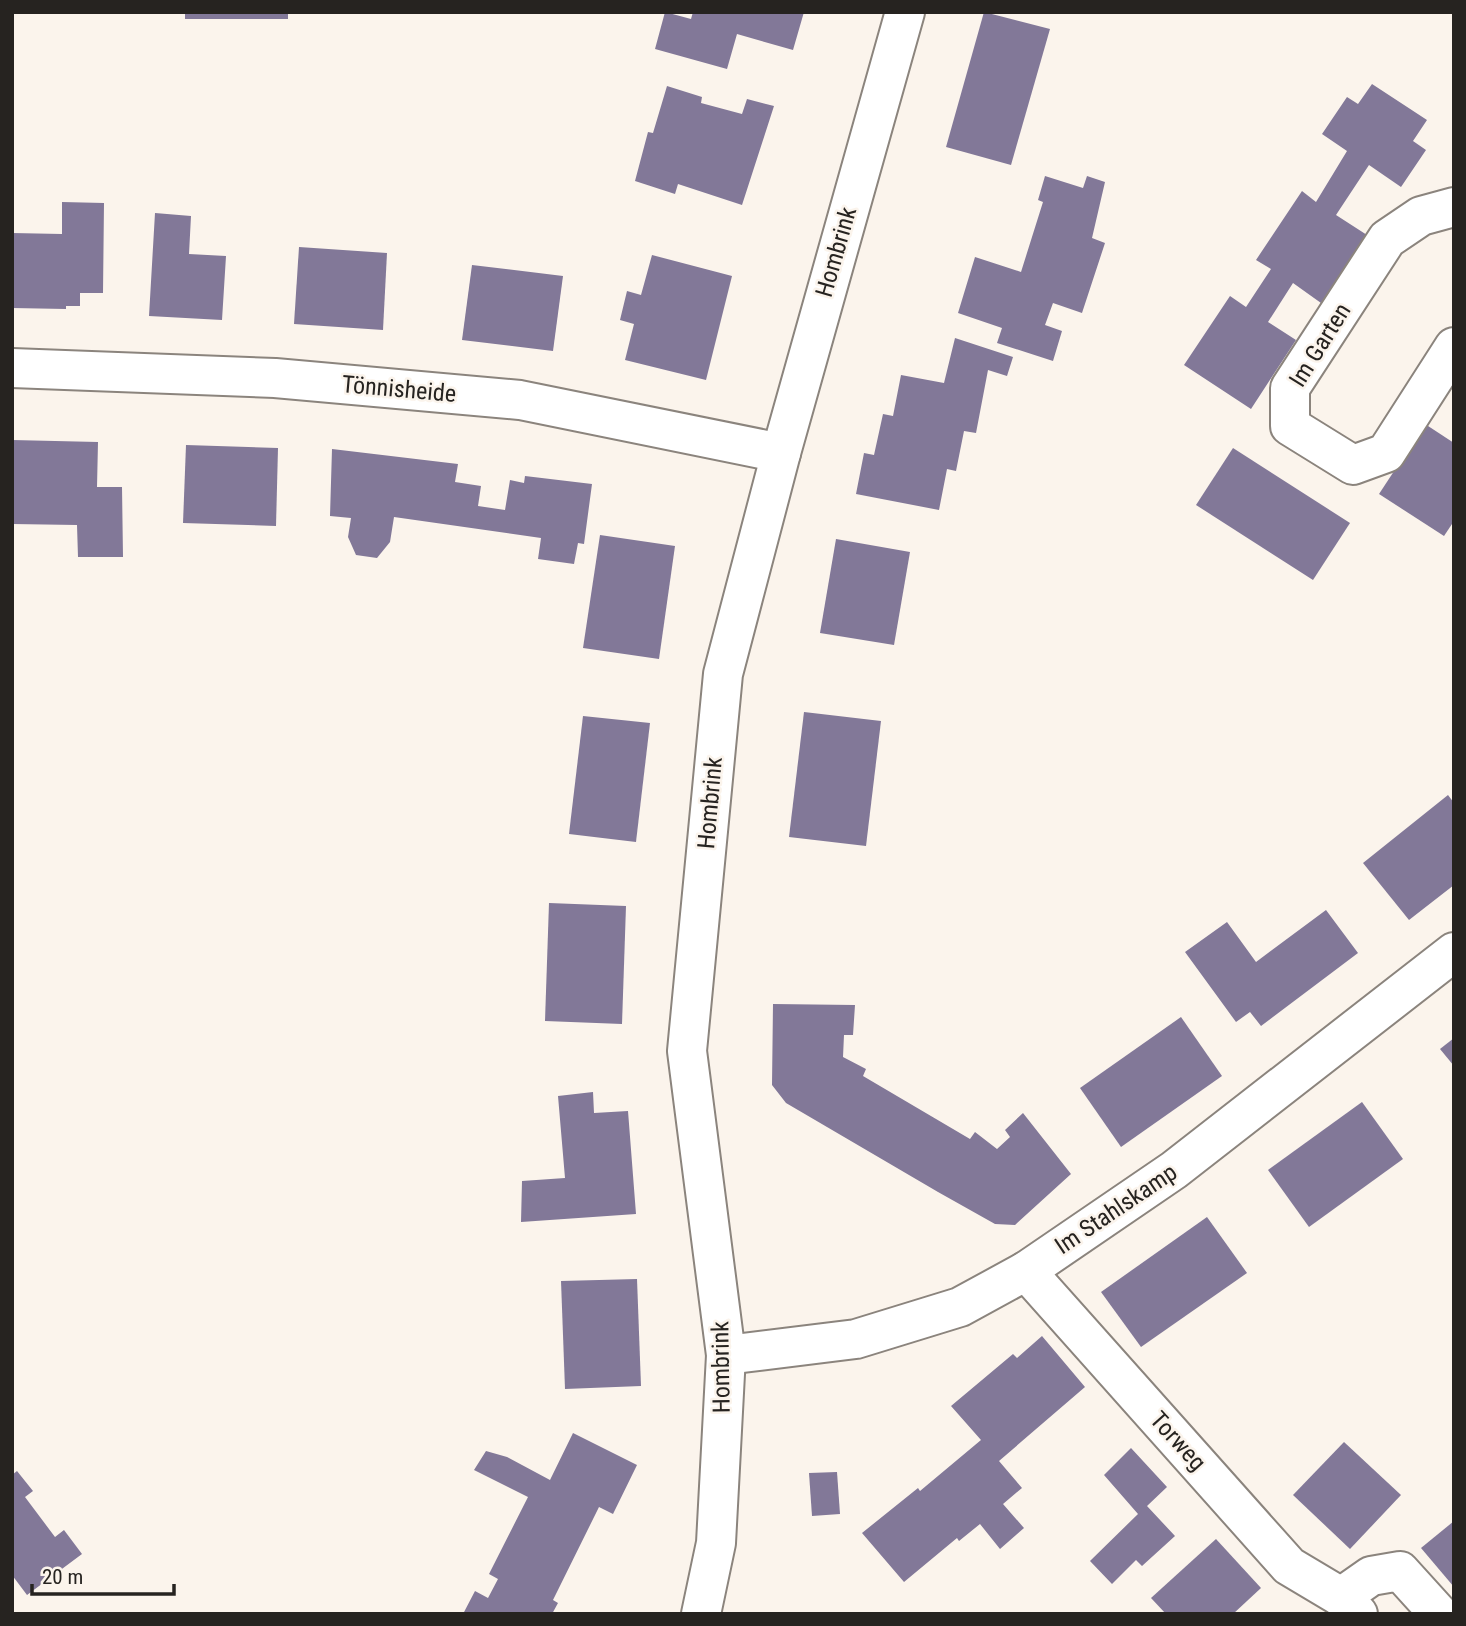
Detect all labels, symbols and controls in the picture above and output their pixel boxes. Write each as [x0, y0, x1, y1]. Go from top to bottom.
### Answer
street label: Hombrink [810, 204, 862, 300]
street label: Im Garten [1283, 298, 1357, 392]
street label: Tönnisheide [341, 370, 457, 408]
street label: Hombrink [692, 756, 728, 850]
street label: Im Stahlskamp [1050, 1158, 1182, 1260]
street label: Hombrink [706, 1321, 736, 1413]
street label: Torweg [1144, 1406, 1212, 1476]
scale bar [32, 1552, 173, 1596]
text: 20 m [42, 1565, 83, 1589]

